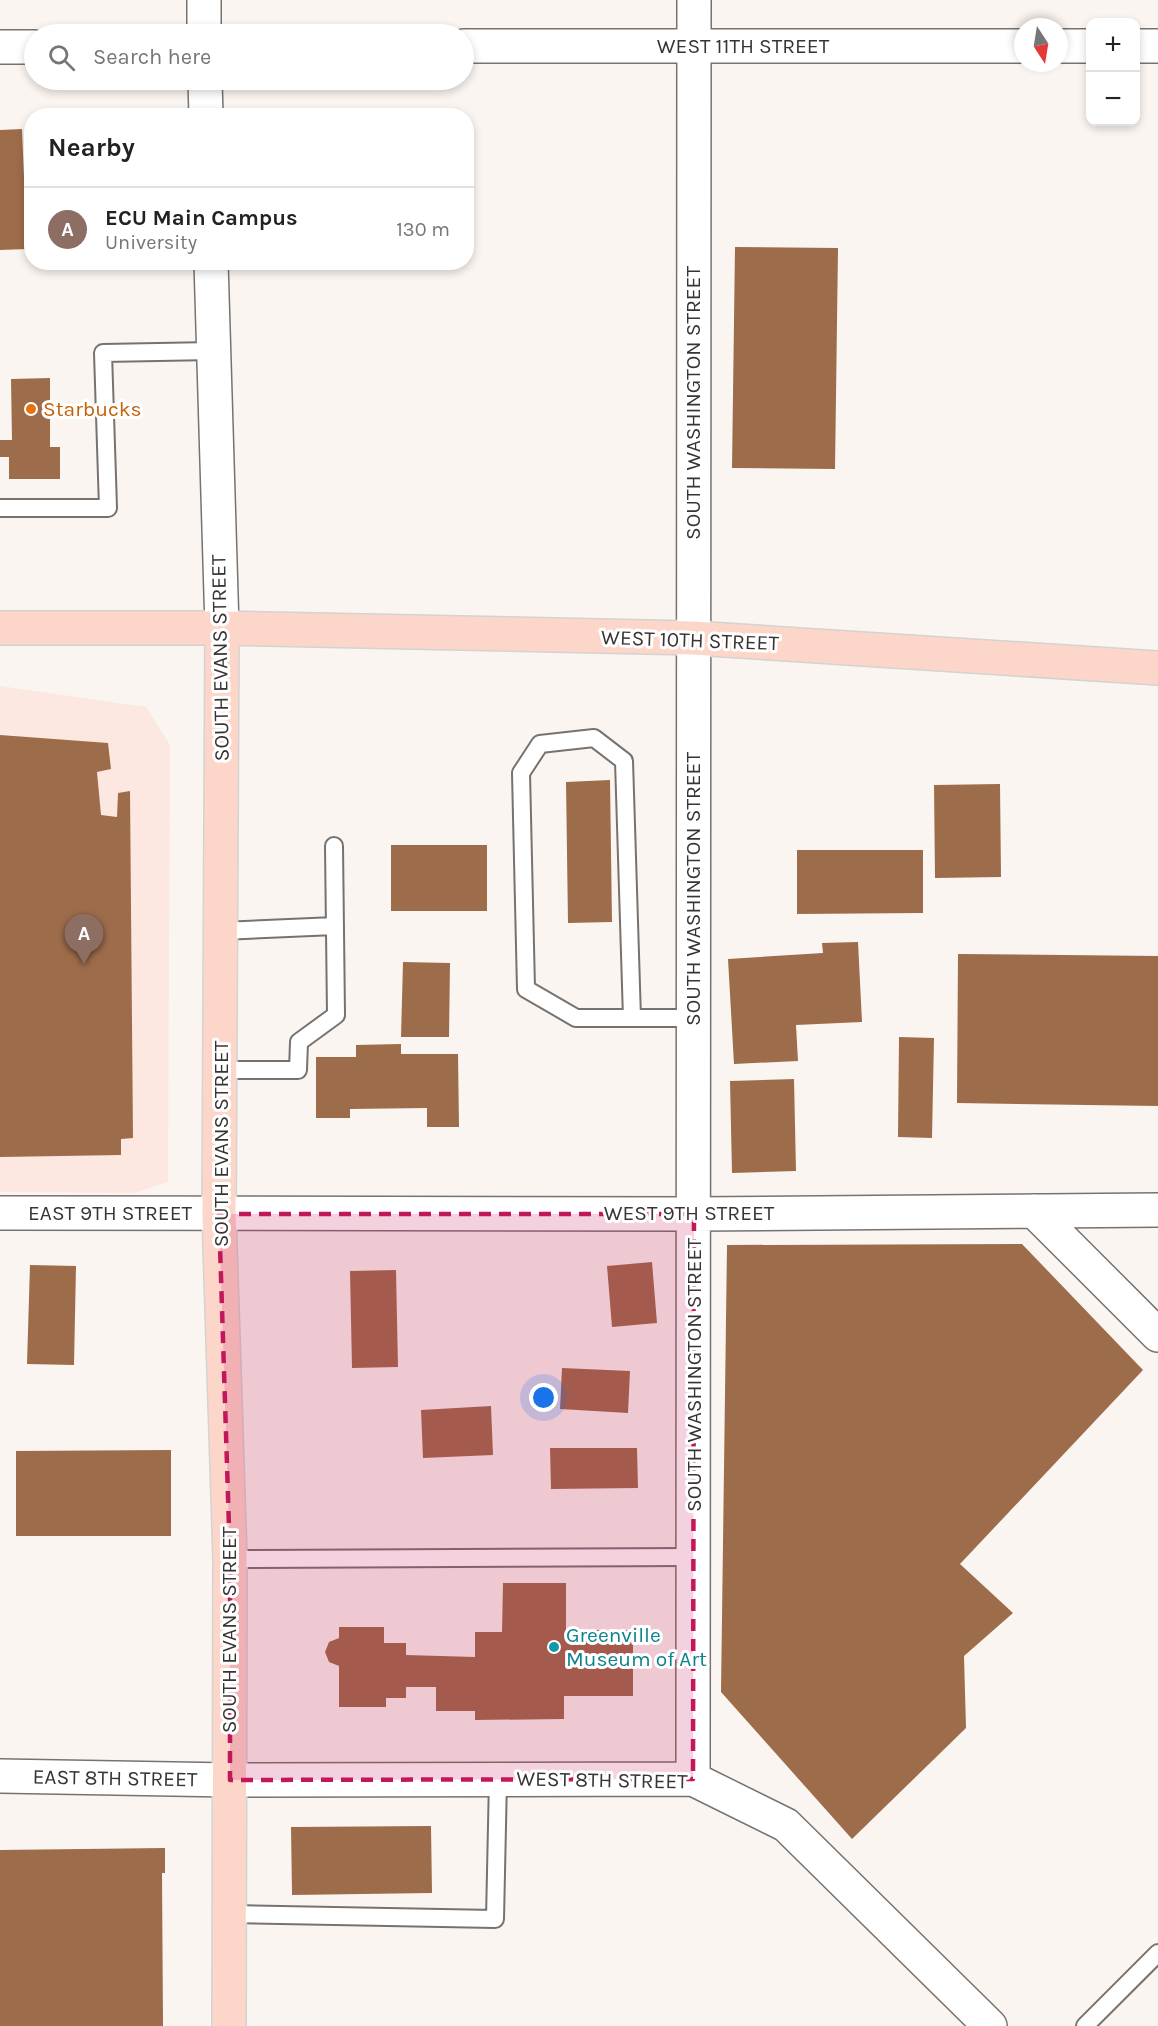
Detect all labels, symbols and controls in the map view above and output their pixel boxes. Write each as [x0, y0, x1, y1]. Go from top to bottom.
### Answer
north arrow [1014, 18, 1068, 72]
map controls [1086, 18, 1140, 126]
button: + [1086, 18, 1140, 72]
search box [24, 24, 474, 90]
street label: WEST 11TH STREET [657, 34, 830, 58]
icon: search [45, 41, 78, 74]
text: Search here [93, 44, 211, 70]
button: − [1086, 72, 1140, 126]
text: Nearby [48, 132, 135, 163]
text: ECU Main Campus [105, 205, 298, 231]
text: A [61, 218, 74, 241]
text: 130 m [396, 218, 450, 241]
text: University [105, 231, 197, 254]
street label: SOUTH WASHINGTON STREET [681, 266, 705, 540]
place label: Starbucks [43, 397, 142, 421]
marker: Starbucks [24, 402, 38, 416]
street label: SOUTH EVANS STREET [206, 554, 234, 762]
street label: WEST 10TH STREET [601, 625, 780, 655]
street label: SOUTH WASHINGTON STREET [681, 752, 705, 1026]
pin: A [64, 914, 104, 964]
street label: SOUTH EVANS STREET [209, 1040, 233, 1247]
street label: EAST 9TH STREET [28, 1201, 192, 1225]
street label: WEST 9TH STREET [604, 1201, 775, 1225]
street label: SOUTH WASHINGTON STREET [682, 1238, 706, 1512]
your location [529, 1383, 558, 1412]
street label: SOUTH EVANS STREET [217, 1526, 241, 1733]
place label: Greenville Museum of Art [566, 1623, 707, 1671]
marker: Greenville Museum of Art [547, 1640, 561, 1654]
street label: EAST 8TH STREET [32, 1765, 198, 1791]
street label: WEST 8TH STREET [516, 1767, 688, 1794]

